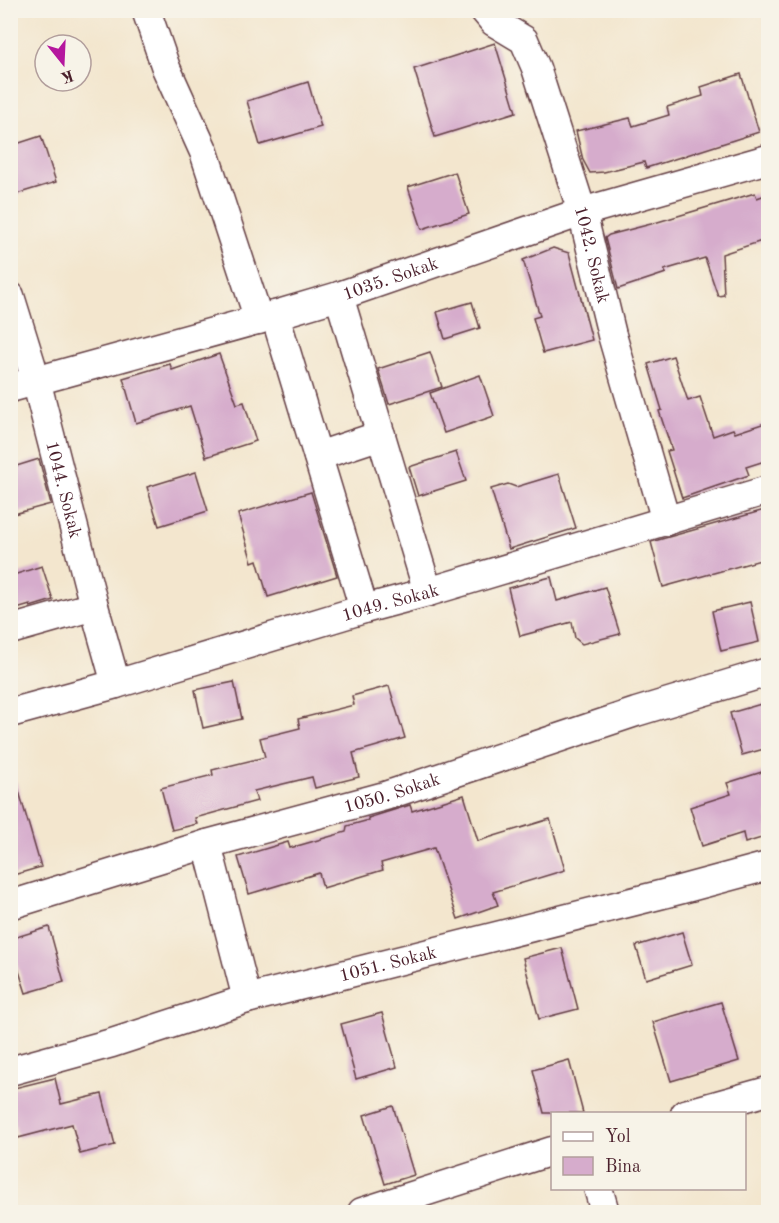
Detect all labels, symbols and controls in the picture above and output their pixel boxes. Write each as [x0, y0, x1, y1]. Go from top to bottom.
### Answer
north arrow [33, 33, 93, 93]
text: K [59, 66, 75, 85]
street label: 1042. Sokak [571, 204, 612, 305]
street label: 1035. Sokak [341, 254, 441, 304]
street label: 1044. Sokak [42, 439, 84, 540]
street label: 1049. Sokak [340, 581, 441, 625]
street label: 1050. Sokak [342, 770, 442, 817]
street label: 1051. Sokak [338, 944, 439, 985]
legend [551, 1112, 746, 1190]
text: Yol [605, 1128, 631, 1146]
text: Bina [605, 1158, 641, 1176]

